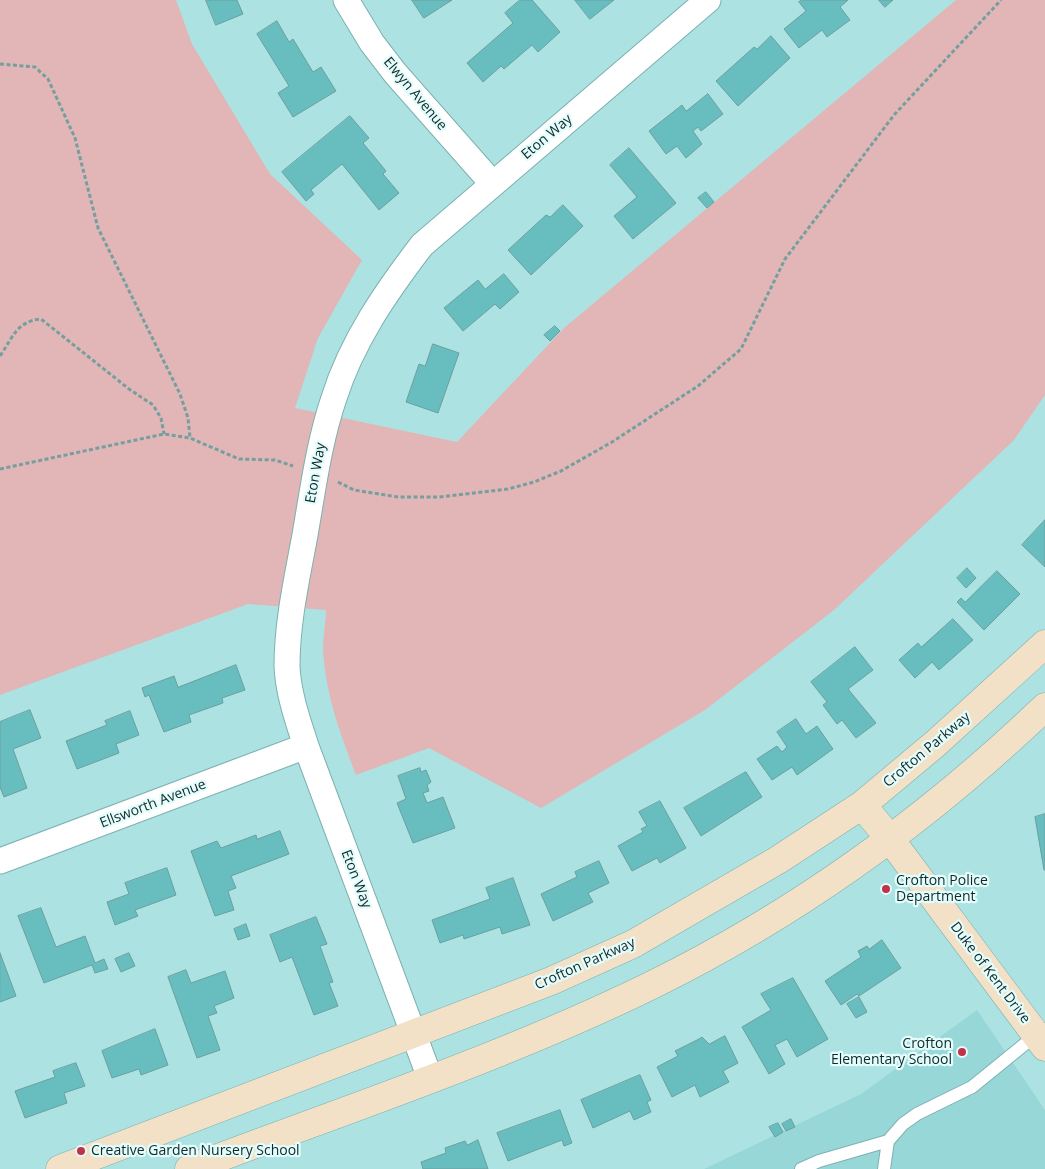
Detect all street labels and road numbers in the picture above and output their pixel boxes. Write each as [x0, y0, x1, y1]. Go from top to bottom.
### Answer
street label: Elwyn Avenue [380, 54, 450, 134]
street label: Eton Way [518, 111, 576, 163]
street label: Eton Way [302, 441, 330, 505]
street label: Crofton Parkway [880, 709, 974, 791]
street label: Ellsworth Avenue [97, 776, 209, 832]
street label: Eton Way [337, 847, 375, 911]
street label: Duke of Kent Drive [946, 919, 1034, 1027]
street label: Crofton Parkway [532, 934, 638, 994]

